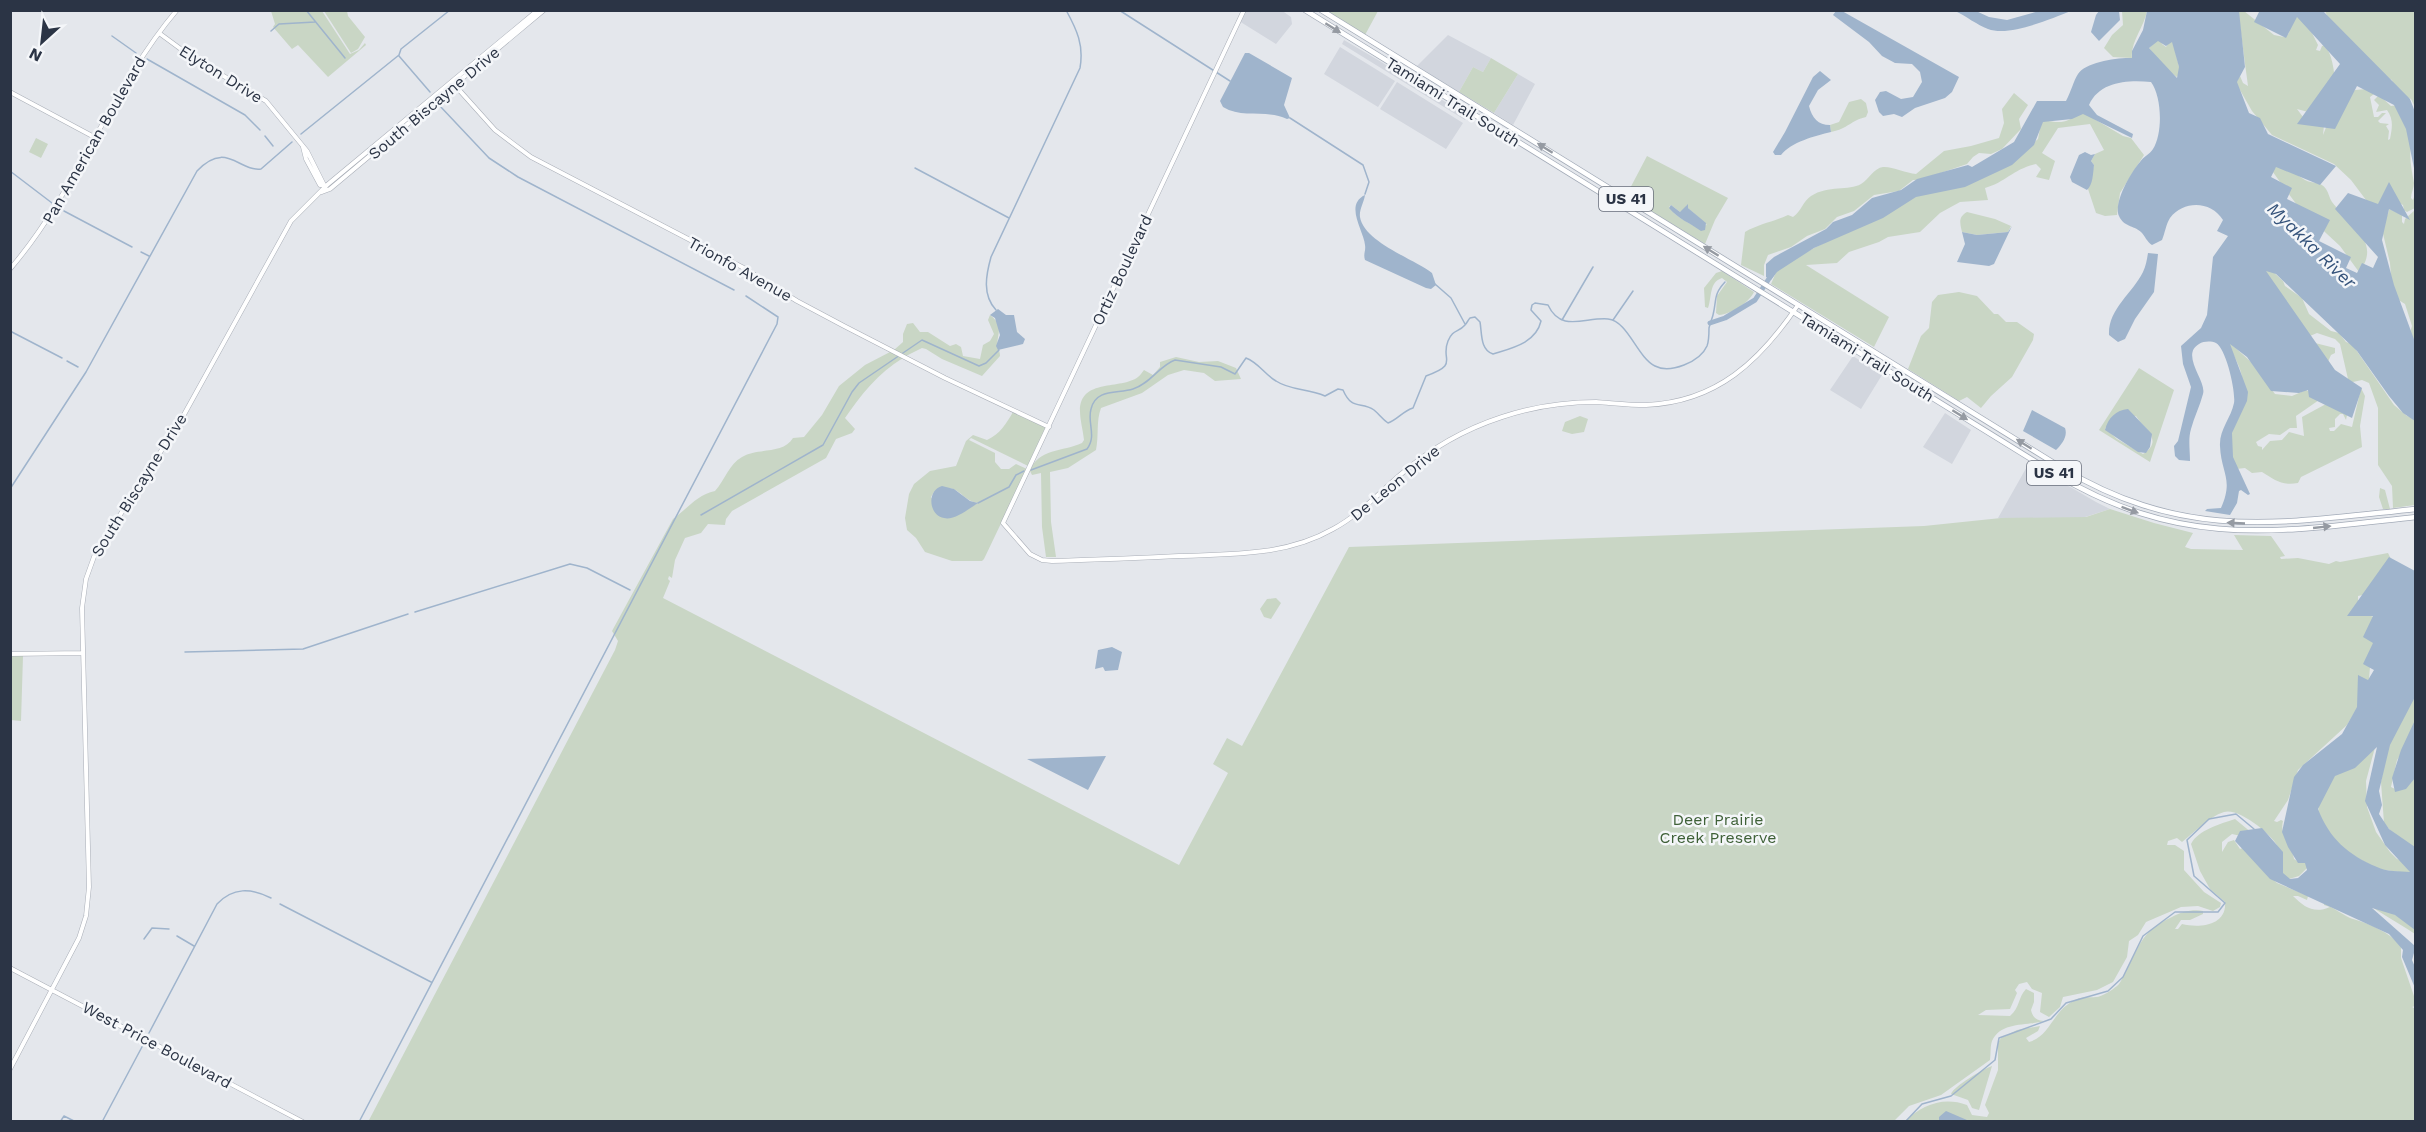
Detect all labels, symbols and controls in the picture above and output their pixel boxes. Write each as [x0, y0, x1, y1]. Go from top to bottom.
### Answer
north arrow [12, 12, 72, 72]
one-way arrow [1325, 22, 1341, 33]
street label: Elyton Drive [176, 41, 266, 107]
street label: South Biscayne Drive [365, 43, 503, 163]
text: N [26, 44, 45, 66]
street label: Pan American Boulevard [38, 53, 150, 227]
street label: Tamiami Trail South [1382, 53, 1524, 151]
one-way arrow [1537, 143, 1553, 154]
road number: US 41 [1599, 187, 1653, 211]
water label: Myakka River [2264, 198, 2361, 293]
street label: Ortiz Boulevard [1088, 212, 1156, 328]
street label: Trionfo Avenue [685, 233, 795, 305]
one-way arrow [1703, 246, 1719, 257]
street label: Tamiami Trail South [1796, 308, 1938, 406]
one-way arrow [1952, 409, 1968, 420]
street label: South Biscayne Drive [87, 410, 191, 560]
one-way arrow [2016, 439, 2032, 450]
street label: De Leon Drive [1346, 441, 1444, 525]
road number: US 41 [2027, 461, 2081, 485]
one-way arrow [2121, 506, 2139, 515]
one-way arrow [2226, 518, 2245, 527]
one-way arrow [2313, 522, 2332, 532]
park label: Deer Prairie Creek Preserve [1660, 810, 1776, 847]
street label: West Price Boulevard [79, 998, 235, 1092]

